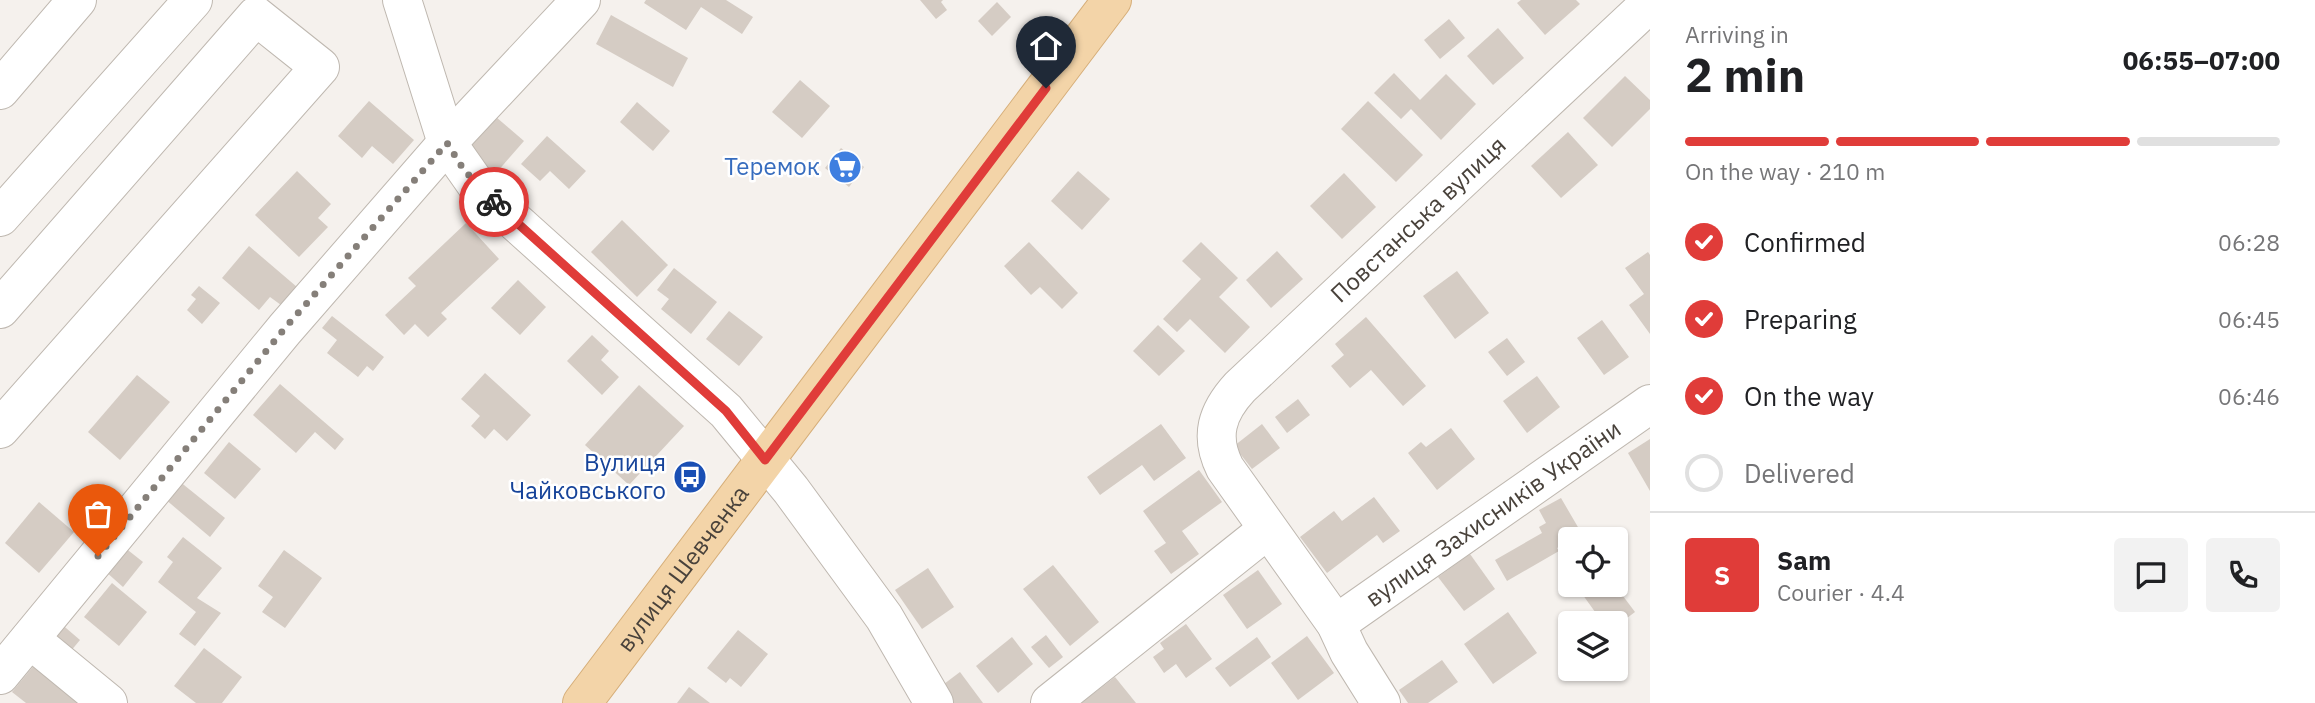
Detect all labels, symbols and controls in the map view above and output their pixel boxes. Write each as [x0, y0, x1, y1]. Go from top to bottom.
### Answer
pin [1016, 16, 1076, 88]
text: Arriving in [1685, 19, 1789, 49]
icon: home [1027, 27, 1065, 65]
text: 06:55–07:00 [2123, 43, 2280, 77]
text: 2 min [1685, 45, 1805, 105]
street label: Повстанська вулиця [1323, 129, 1512, 309]
supermarket icon: Теремок [826, 148, 864, 186]
place label: Теремок [724, 150, 820, 182]
text: On the way · 210 m [1685, 156, 1885, 186]
courier [459, 167, 529, 237]
icon: bike [475, 183, 513, 221]
icon: check [1685, 223, 1723, 261]
text: Confirmed [1744, 225, 1866, 259]
text: 06:28 [2218, 227, 2280, 257]
icon: check [1685, 300, 1723, 338]
text: Preparing [1744, 302, 1857, 336]
text: 06:45 [2218, 304, 2280, 334]
icon: check [1685, 377, 1723, 415]
text: On the way [1744, 379, 1874, 413]
text: 06:46 [2218, 381, 2280, 411]
street label: вулиця Захисників України [1359, 412, 1627, 614]
place label: Вулиця Чайковського [510, 446, 666, 506]
text: Delivered [1744, 456, 1855, 490]
bus stop icon: Вулиця Чайковського [671, 458, 709, 496]
street label: вулиця Шевченка [609, 478, 756, 658]
pin [68, 484, 128, 556]
icon: bag [79, 495, 117, 533]
map controls [1558, 527, 1628, 681]
button: locate [1558, 527, 1628, 597]
button: chat [2114, 538, 2188, 612]
button: phone [2206, 538, 2280, 612]
text: Sam [1777, 543, 1831, 577]
text: S [1714, 558, 1730, 592]
text: Courier · 4.4 [1777, 577, 1905, 607]
button: layers [1558, 611, 1628, 681]

